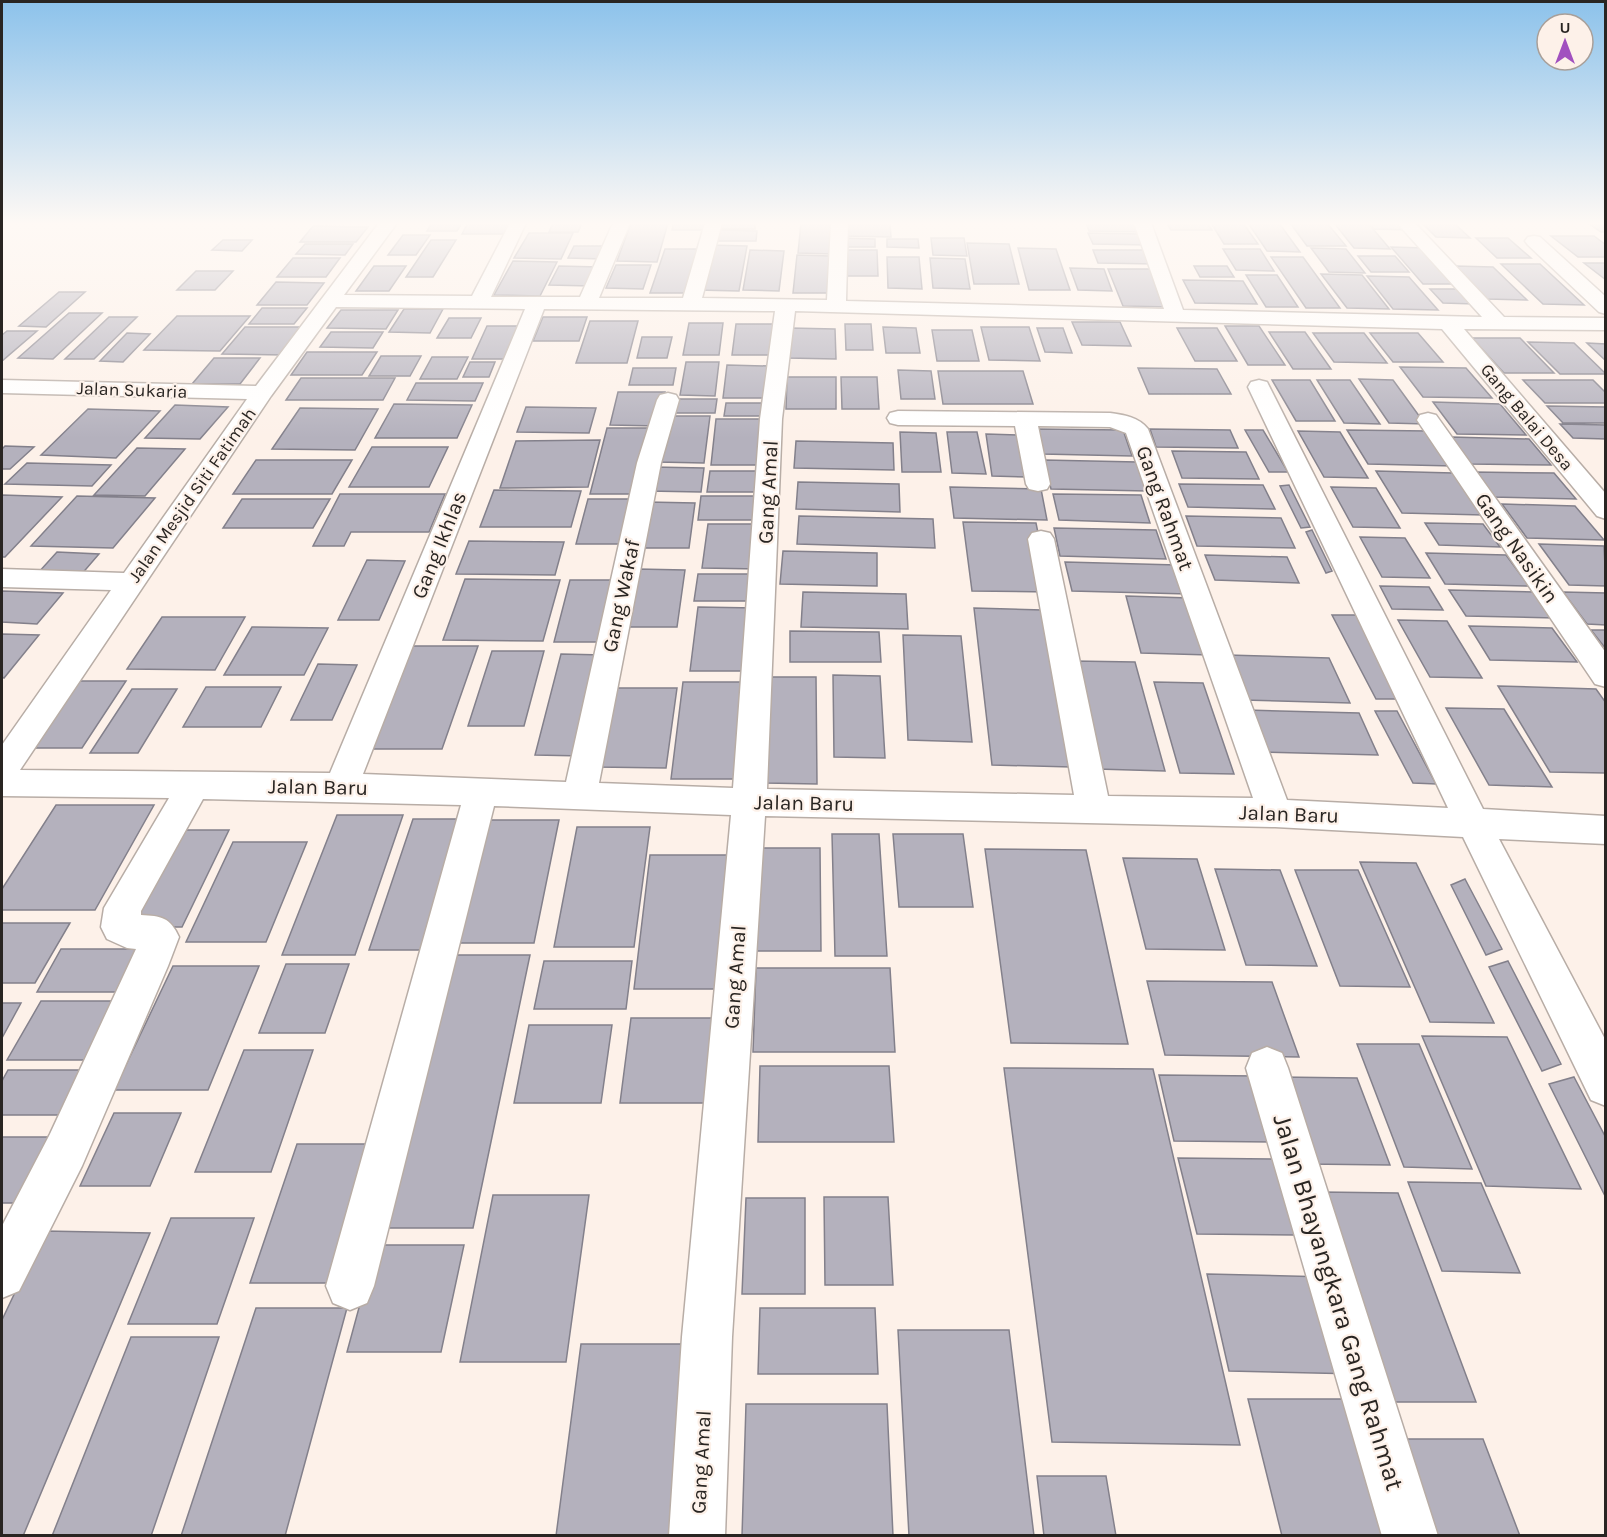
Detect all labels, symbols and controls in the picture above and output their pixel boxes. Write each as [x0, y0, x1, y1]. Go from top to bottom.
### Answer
north arrow [1535, 12, 1595, 72]
text: U [1559, 18, 1571, 37]
street label: Gang Balai Desa [1476, 359, 1578, 475]
street label: Jalan Sukaria [76, 377, 188, 403]
street label: Jalan Mesjid Siti Fatimah [123, 403, 261, 587]
street label: Gang Amal [753, 440, 783, 544]
street label: Gang Rahmat [1131, 442, 1199, 574]
street label: Gang Ikhlas [407, 488, 471, 602]
street label: Gang Nasikin [1470, 488, 1564, 608]
street label: Gang Wakaf [597, 537, 645, 655]
street label: Jalan Baru [268, 774, 368, 800]
street label: Jalan Baru [754, 790, 854, 816]
street label: Jalan Baru [1239, 800, 1339, 828]
street label: Gang Amal [719, 924, 751, 1030]
street label: Jalan Bhayangkara Gang Rahmat [1266, 1110, 1411, 1494]
street label: Gang Amal [686, 1410, 716, 1514]

